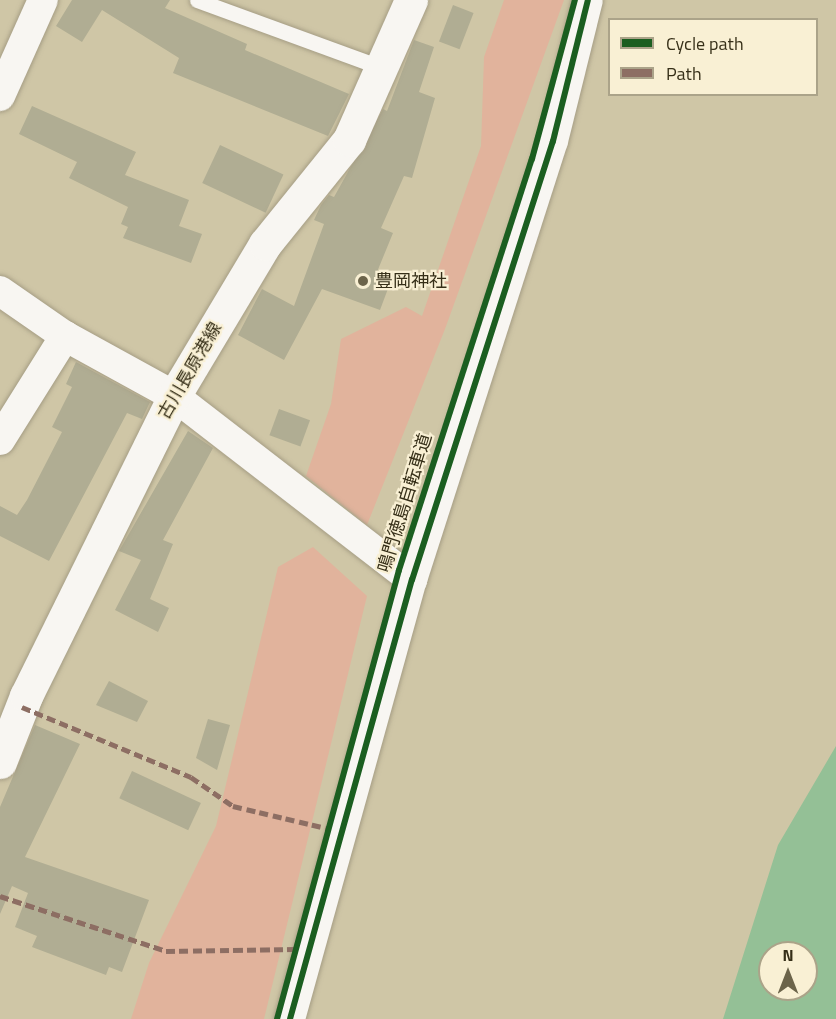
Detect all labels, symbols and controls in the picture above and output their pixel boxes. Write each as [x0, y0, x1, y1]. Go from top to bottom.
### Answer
legend [608, 18, 818, 96]
text: Cycle path [666, 30, 744, 57]
text: Path [666, 60, 702, 87]
place label: 豊岡神社 [375, 270, 447, 292]
marker: 豊岡神社 [356, 274, 370, 288]
street label: 古川長原港線 [154, 319, 226, 423]
street label: 鳴門徳島自転車道 [374, 431, 436, 575]
north arrow [758, 941, 818, 1001]
text: N [782, 943, 794, 967]

